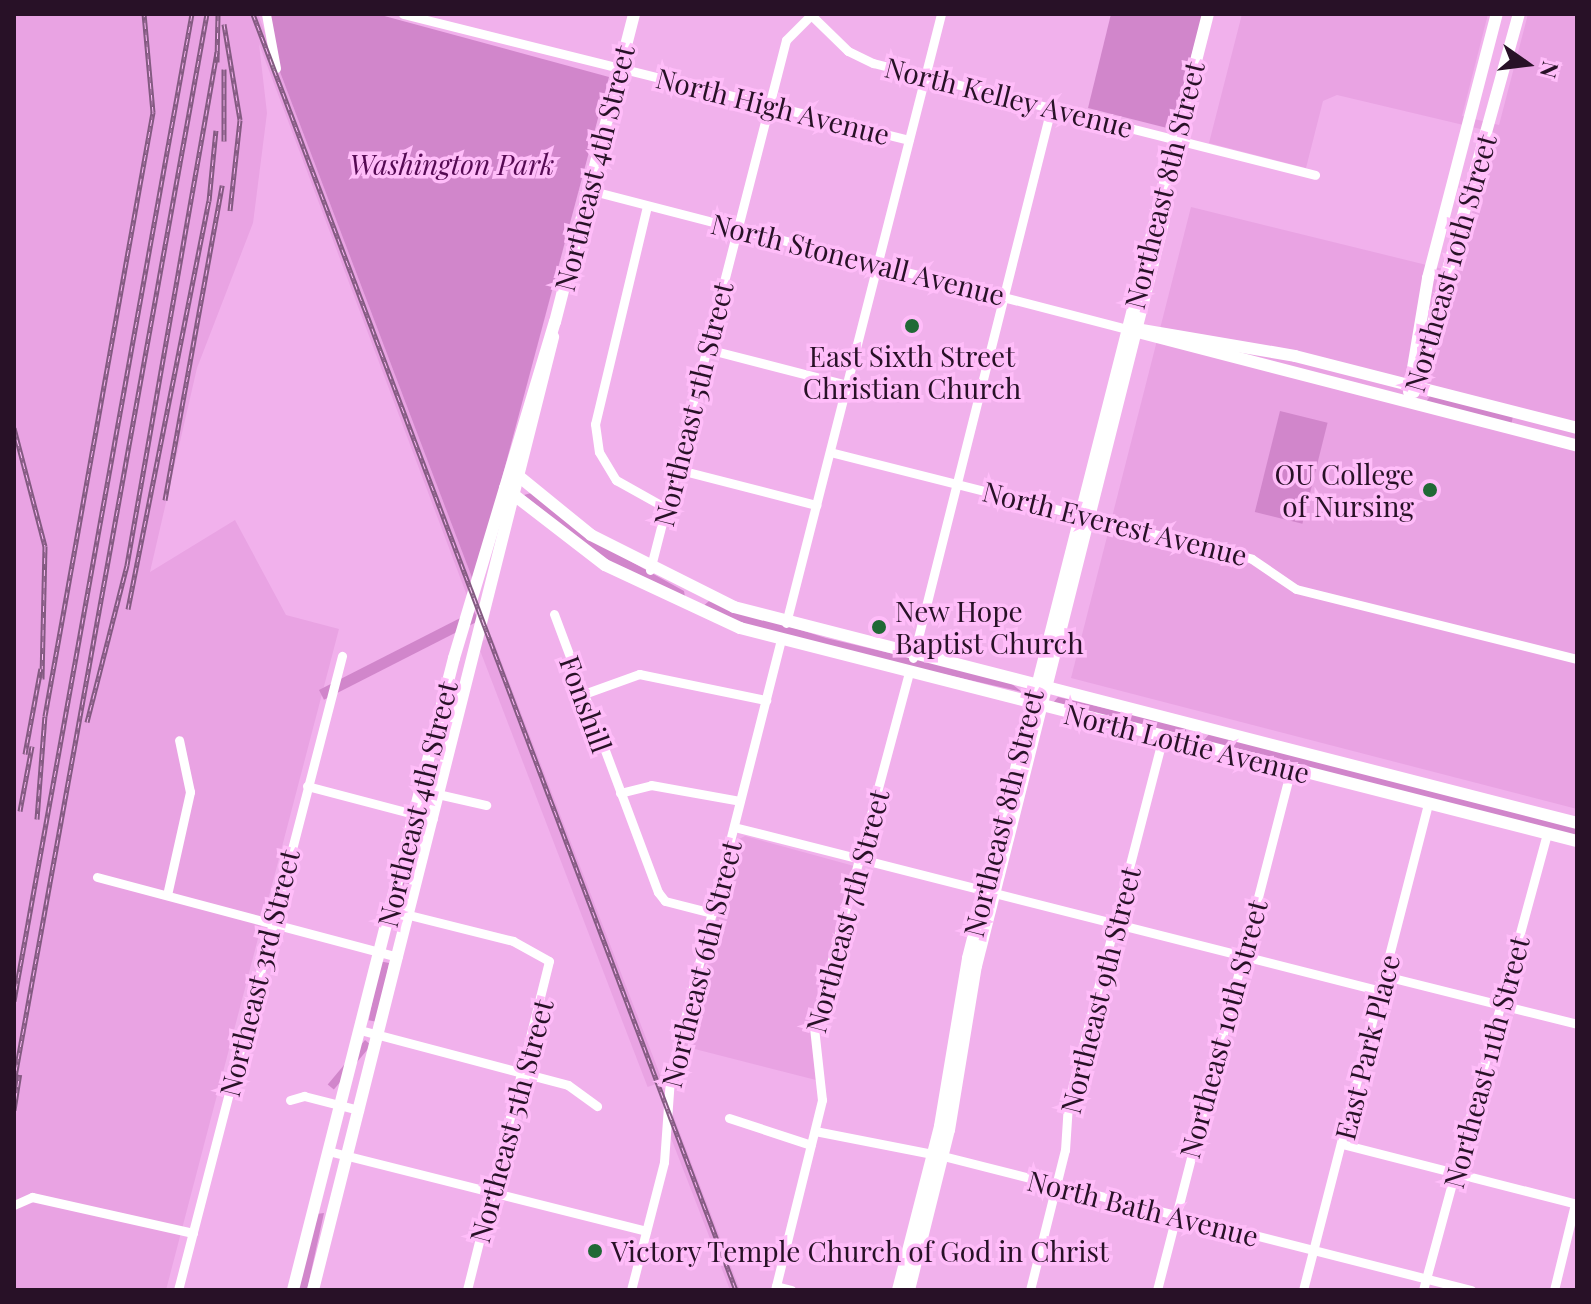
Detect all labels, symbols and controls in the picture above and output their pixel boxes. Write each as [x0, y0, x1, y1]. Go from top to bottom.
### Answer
north arrow [1487, 24, 1567, 104]
street label: Northeast 4th Street [547, 41, 641, 295]
street label: North Kelley Avenue [881, 50, 1137, 144]
street label: Northeast 8th Street [1117, 58, 1211, 312]
text: N [1534, 58, 1567, 81]
street label: North High Avenue [652, 61, 894, 151]
street label: Northeast 10th Street [1397, 130, 1503, 396]
park label: Washington Park [349, 147, 555, 181]
street label: North Stonewall Avenue [707, 206, 1009, 312]
street label: Northeast 5th Street [646, 278, 740, 530]
marker: East Sixth Street Christian Church [903, 317, 921, 335]
place label: East Sixth Street Christian Church [803, 339, 1021, 405]
place label: OU College of Nursing [1274, 457, 1414, 523]
street label: North Everest Avenue [979, 474, 1251, 572]
marker: OU College of Nursing [1421, 481, 1439, 499]
place label: New Hope Baptist Church [895, 594, 1084, 660]
marker: New Hope Baptist Church [870, 618, 888, 636]
street label: Fonshill [553, 651, 619, 757]
street label: Northeast 4th Street [370, 677, 464, 931]
street label: Northeast 8th Street [956, 686, 1050, 940]
street label: North Lottie Avenue [1060, 696, 1314, 790]
street label: Northeast 7th Street [798, 785, 896, 1037]
street label: Northeast 6th Street [654, 837, 748, 1091]
street label: Northeast 3rd Street [212, 846, 306, 1100]
street label: Northeast 9th Street [1053, 863, 1147, 1117]
street label: Northeast 10th Street [1172, 896, 1274, 1162]
street label: Northeast 11th Street [1436, 932, 1536, 1192]
street label: East Park Place [1328, 950, 1406, 1144]
street label: Northeast 5th Street [462, 995, 560, 1247]
street label: North Bath Avenue [1024, 1163, 1262, 1253]
place label: Victory Temple Church of God in Christ [611, 1234, 1110, 1268]
marker: Victory Temple Church of God in Christ [586, 1242, 604, 1260]

